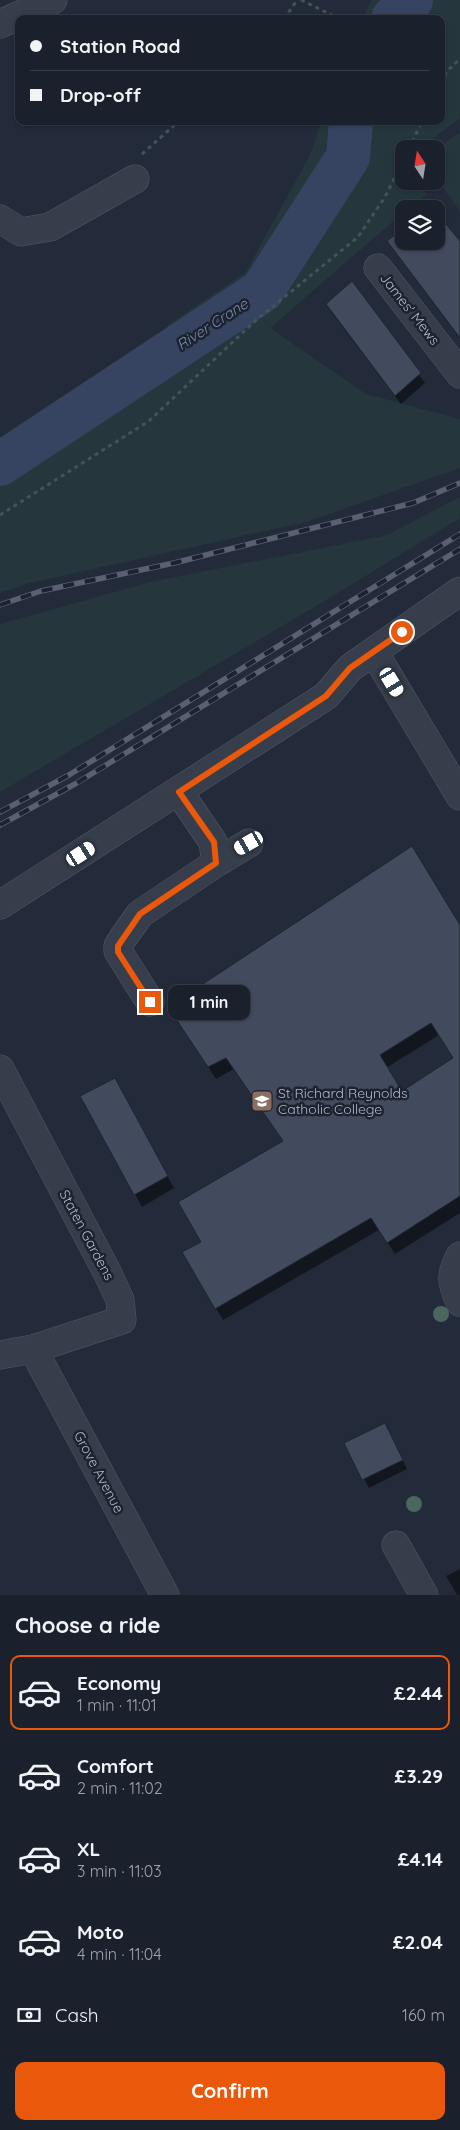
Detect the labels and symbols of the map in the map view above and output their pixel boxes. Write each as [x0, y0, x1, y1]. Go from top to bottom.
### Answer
north arrow [395, 140, 445, 190]
street label: James' Mews [376, 269, 444, 349]
water label: River Crane [173, 294, 252, 354]
route start [391, 621, 413, 643]
car [377, 665, 406, 699]
car [232, 829, 265, 857]
car [64, 840, 97, 868]
callout: 1 min [168, 984, 250, 1020]
route end [139, 991, 161, 1013]
place label: St Richard Reynolds Catholic College [278, 1084, 408, 1118]
school or university icon: St Richard Reynolds Catholic College [250, 1089, 274, 1113]
street label: Staten Gardens [56, 1187, 118, 1283]
street label: Grove Avenue [70, 1428, 128, 1516]

